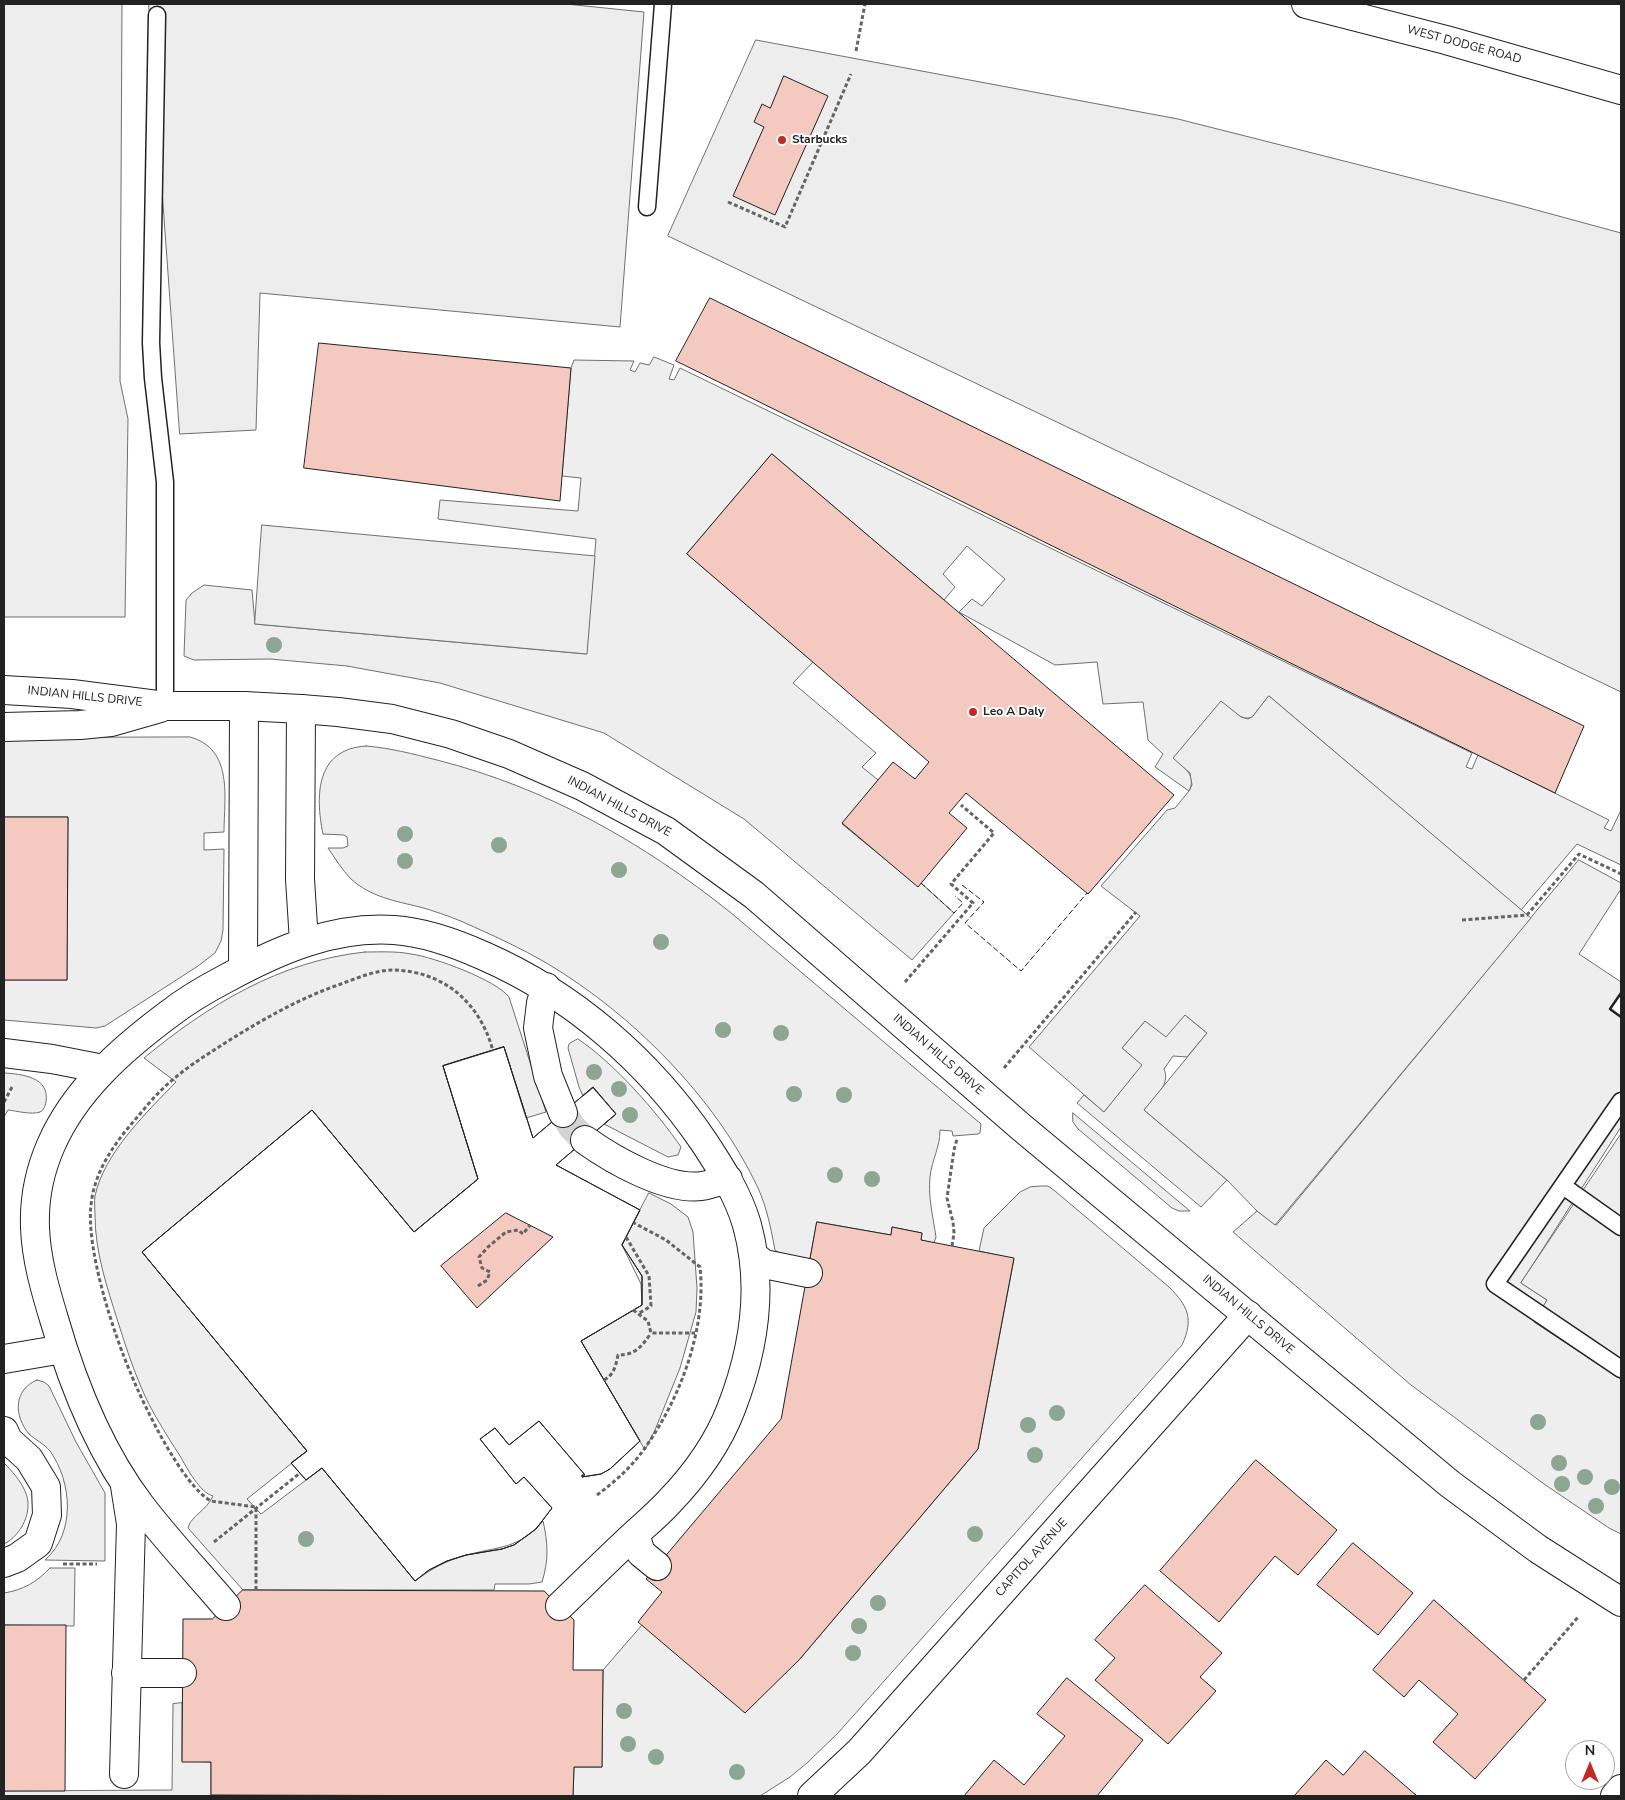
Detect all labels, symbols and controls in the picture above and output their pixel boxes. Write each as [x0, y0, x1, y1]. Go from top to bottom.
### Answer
street label: WEST DODGE ROAD [1405, 23, 1523, 67]
place label: Starbucks [792, 133, 847, 147]
marker: Starbucks [776, 134, 788, 146]
street label: INDIAN HILLS DRIVE [27, 684, 143, 710]
place label: Leo A Daly [983, 705, 1044, 719]
marker: Leo A Daly [967, 706, 979, 718]
street label: INDIAN HILLS DRIVE [565, 774, 673, 840]
street label: INDIAN HILLS DRIVE [890, 1012, 986, 1098]
street label: INDIAN HILLS DRIVE [1199, 1272, 1297, 1358]
street label: CAPITOL AVENUE [993, 1516, 1071, 1600]
north arrow [1565, 1740, 1615, 1790]
text: N [1585, 1741, 1595, 1760]

